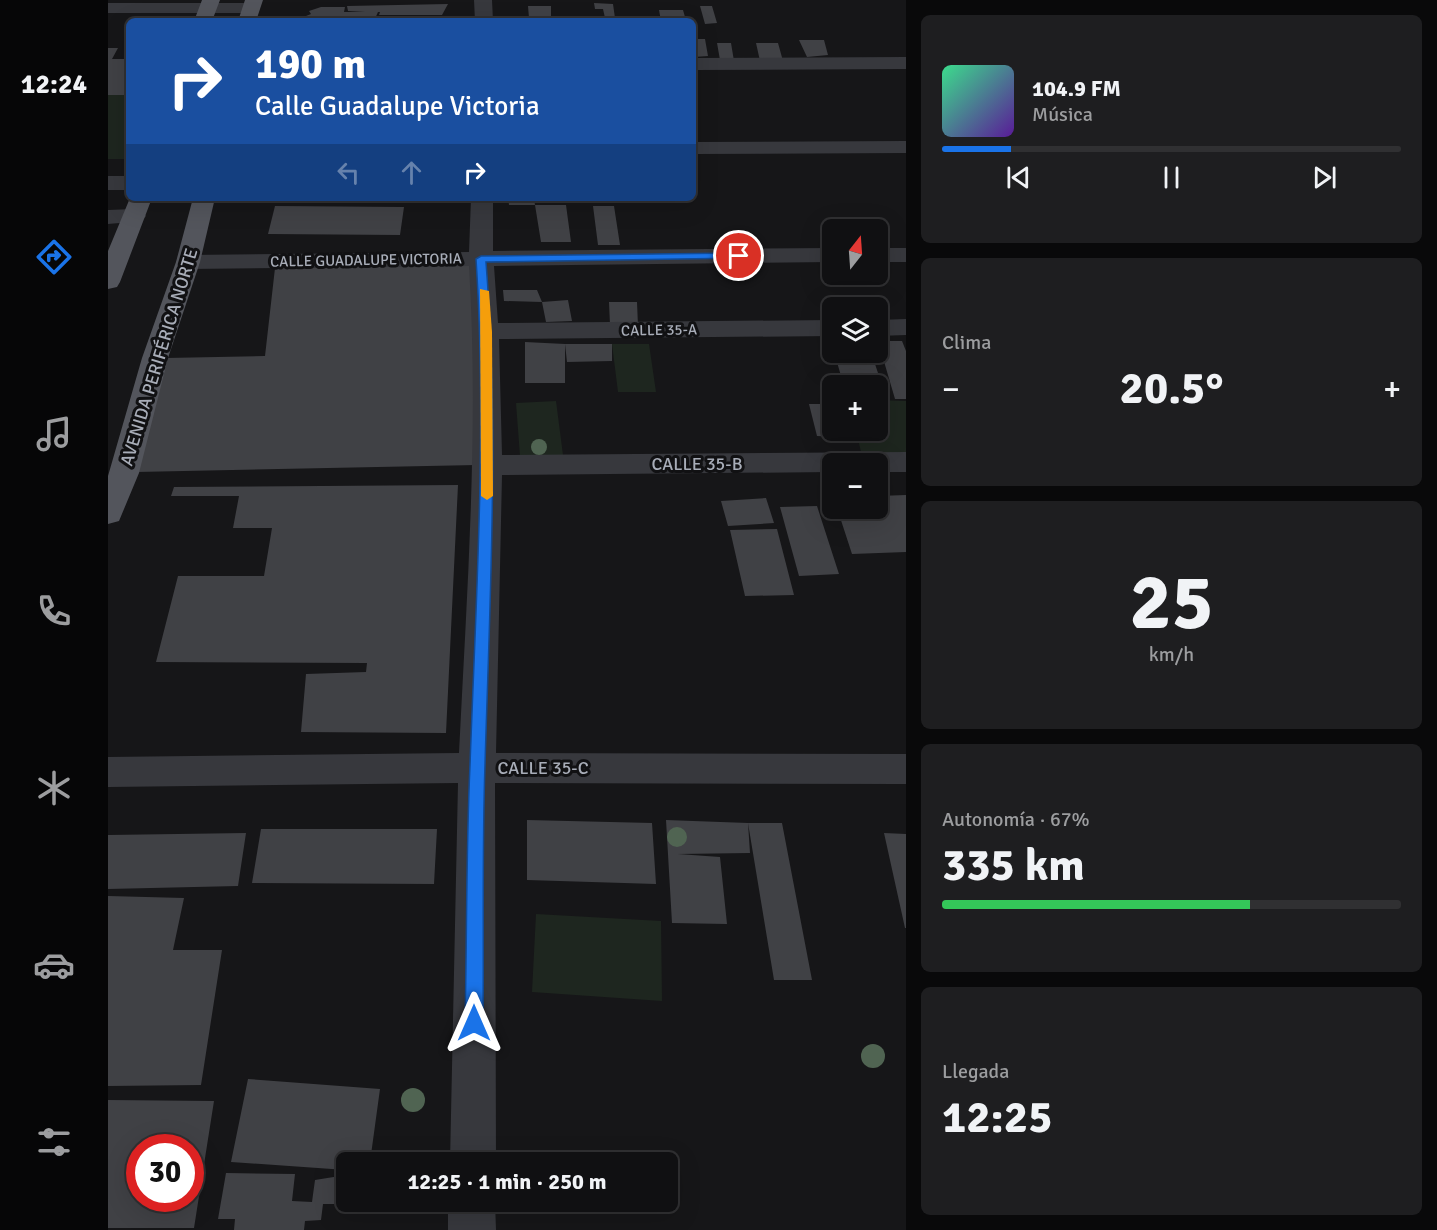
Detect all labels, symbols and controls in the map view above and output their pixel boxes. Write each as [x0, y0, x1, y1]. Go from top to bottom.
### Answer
text: 190 m [255, 39, 366, 90]
icon: right [156, 42, 234, 120]
text: 12:24 [21, 68, 87, 101]
text: 104.9 FM [1032, 75, 1121, 102]
text: Calle Guadalupe Victoria [255, 90, 540, 123]
text: Música [1032, 102, 1093, 127]
icon: left [332, 156, 365, 189]
icon: ahead [395, 156, 428, 189]
icon: right [458, 156, 491, 189]
icon: previous [1002, 161, 1035, 194]
icon: pause [1155, 161, 1188, 194]
icon: next [1308, 161, 1341, 194]
north arrow [822, 219, 888, 285]
map controls [822, 219, 888, 519]
pin [713, 230, 764, 281]
icon: directions [33, 236, 75, 278]
icon: arrive [722, 239, 755, 272]
street label: AVENIDA PERIFÉRICA NORTE [115, 246, 203, 468]
street label: CALLE GUADALUPE VICTORIA [270, 249, 462, 271]
button: layers [822, 297, 888, 363]
street label: CALLE 35-A [621, 320, 697, 340]
text: Clima [942, 330, 991, 355]
text: 20.5° [1120, 361, 1223, 416]
text: − [942, 369, 960, 410]
text: + [1383, 369, 1401, 410]
button: + [822, 375, 888, 441]
icon: music [33, 413, 75, 455]
street label: CALLE 35-B [651, 453, 743, 475]
button: − [822, 453, 888, 519]
text: 25 [1129, 555, 1214, 651]
icon: phone [33, 590, 75, 632]
text: km/h [1149, 642, 1194, 667]
street label: CALLE 35-C [497, 757, 589, 779]
icon: climate [33, 767, 75, 809]
text: Autonomía · 67% [942, 807, 1090, 832]
text: 335 km [942, 838, 1085, 893]
icon: car [33, 944, 75, 986]
position arrow [442, 991, 506, 1055]
text: Llegada [942, 1059, 1009, 1084]
text: 12:25 [942, 1090, 1052, 1145]
icon: filters [33, 1121, 75, 1163]
speed limit sign: 30 [126, 1134, 204, 1212]
text: 12:25 · 1 min · 250 m [407, 1168, 607, 1195]

